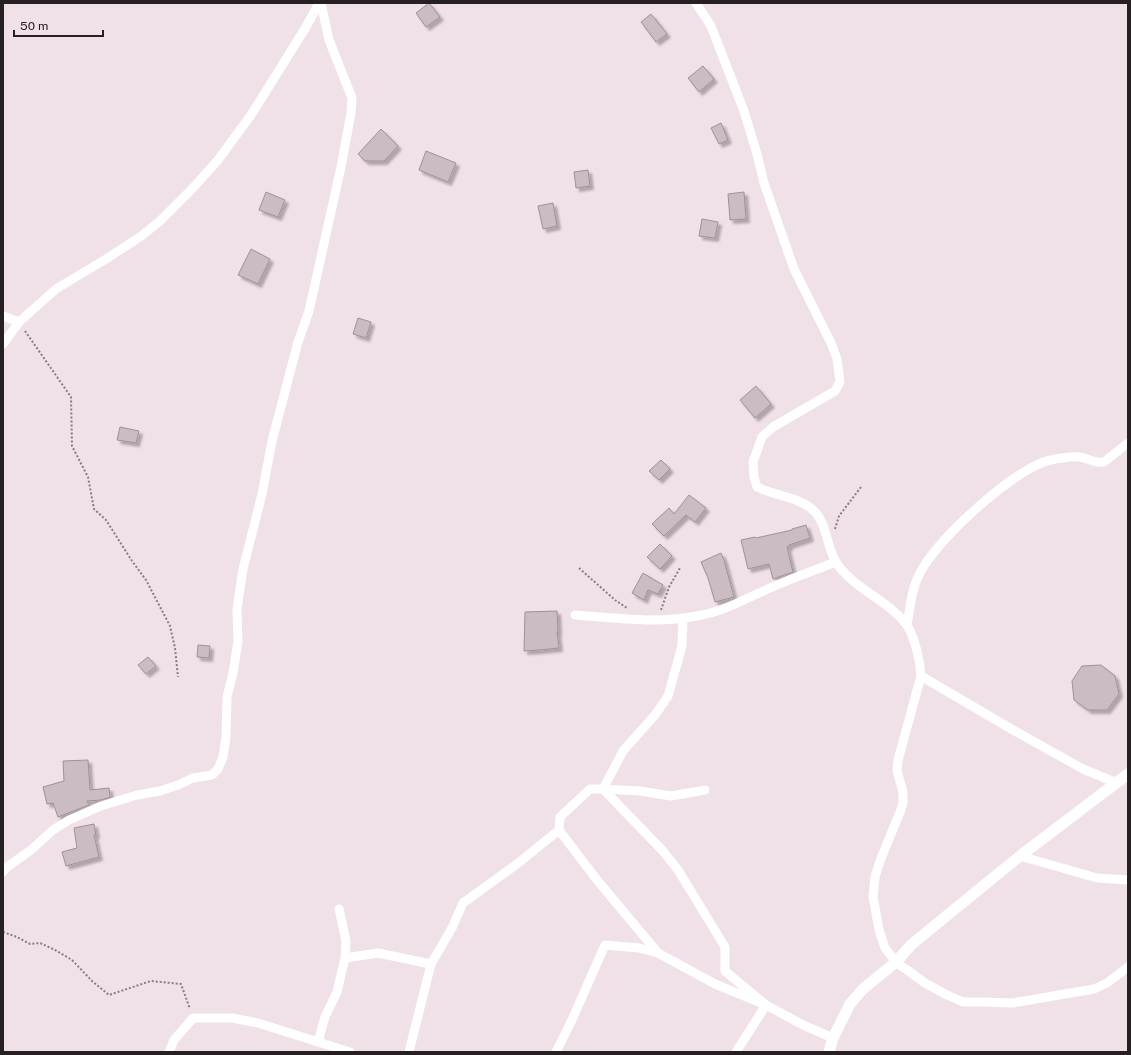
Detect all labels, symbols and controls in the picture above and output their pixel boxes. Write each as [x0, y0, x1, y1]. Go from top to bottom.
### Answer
scale bar [14, 12, 103, 38]
text: 50 m [20, 19, 48, 33]

